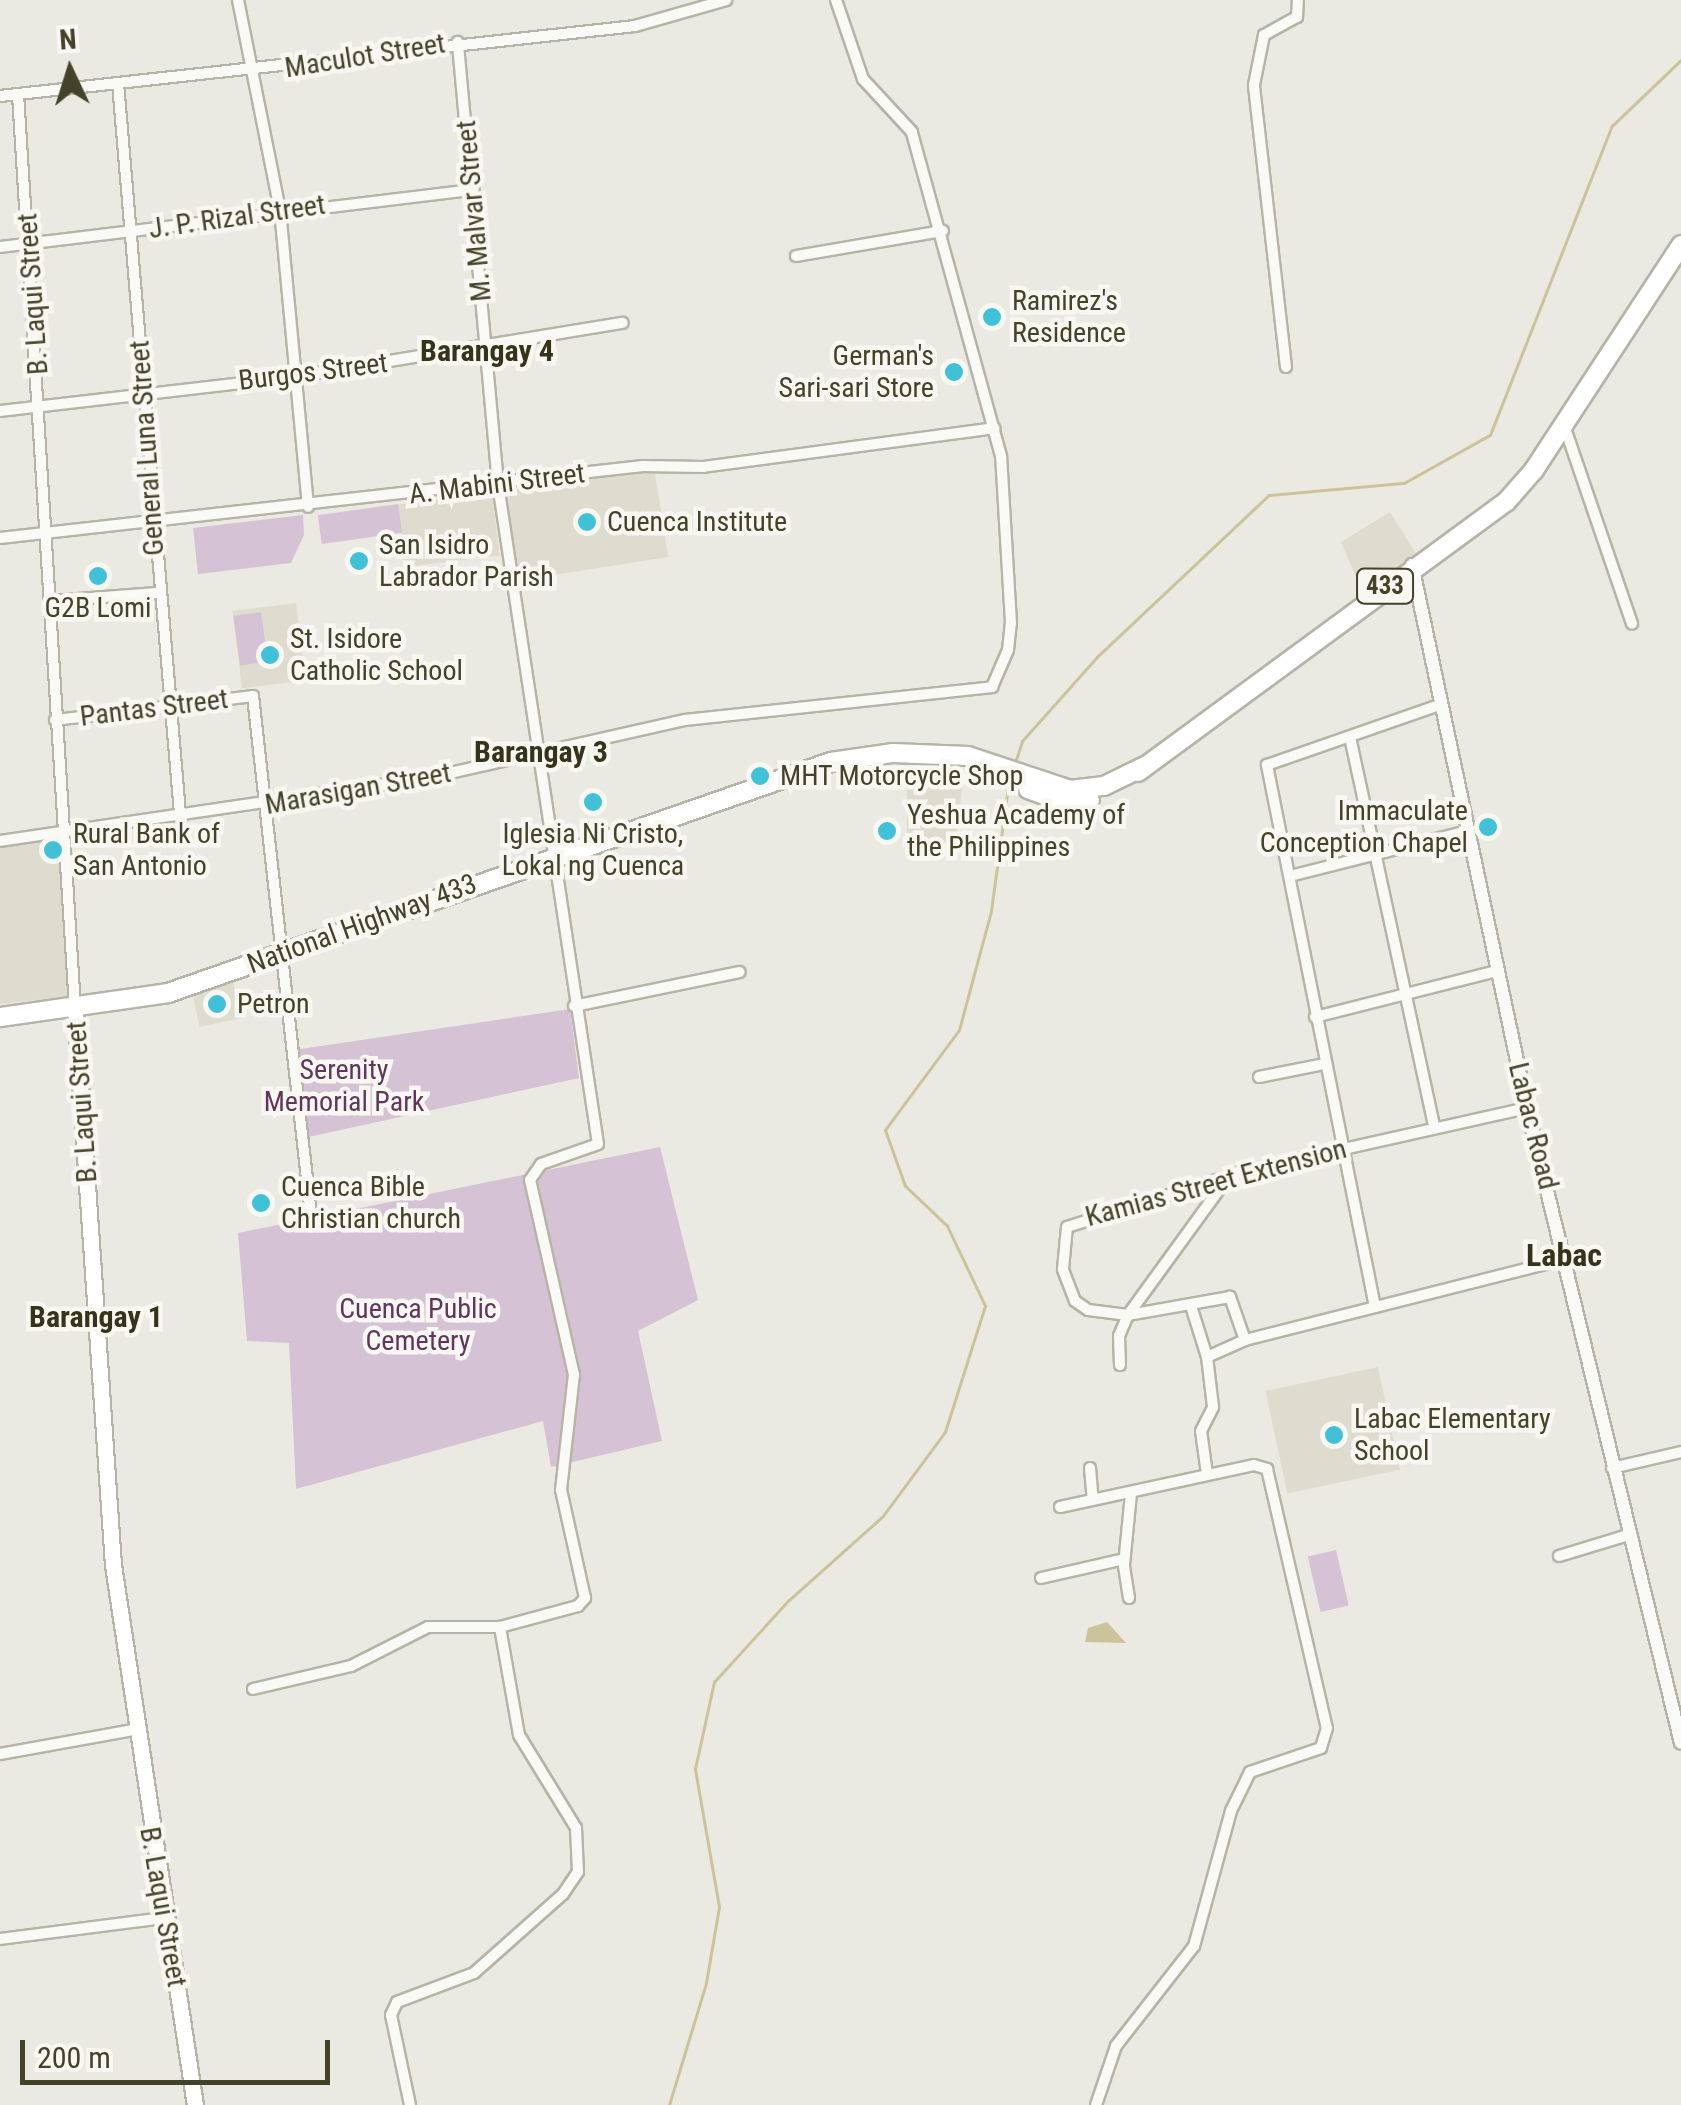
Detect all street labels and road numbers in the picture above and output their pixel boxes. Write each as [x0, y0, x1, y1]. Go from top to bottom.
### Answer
street label: Maculot Street [282, 27, 448, 85]
street label: M. Malvar Street [449, 119, 499, 303]
street label: J. P. Rizal Street [147, 188, 327, 246]
street label: B. Laqui Street [11, 212, 55, 376]
street label: General Luna Street [123, 339, 171, 557]
street label: Burgos Street [237, 346, 389, 398]
street label: A. Mabini Street [407, 457, 587, 511]
road number: 433 [1355, 566, 1415, 606]
street label: Pantas Street [78, 682, 230, 734]
street label: Marasigan Street [263, 756, 453, 822]
street label: National Highway 433 [243, 867, 481, 981]
street label: B. Laqui Street [60, 1020, 104, 1184]
street label: Labac Road [1501, 1059, 1565, 1193]
street label: Kamias Street Extension [1082, 1132, 1350, 1234]
street label: B. Laqui Street [132, 1824, 194, 1990]

